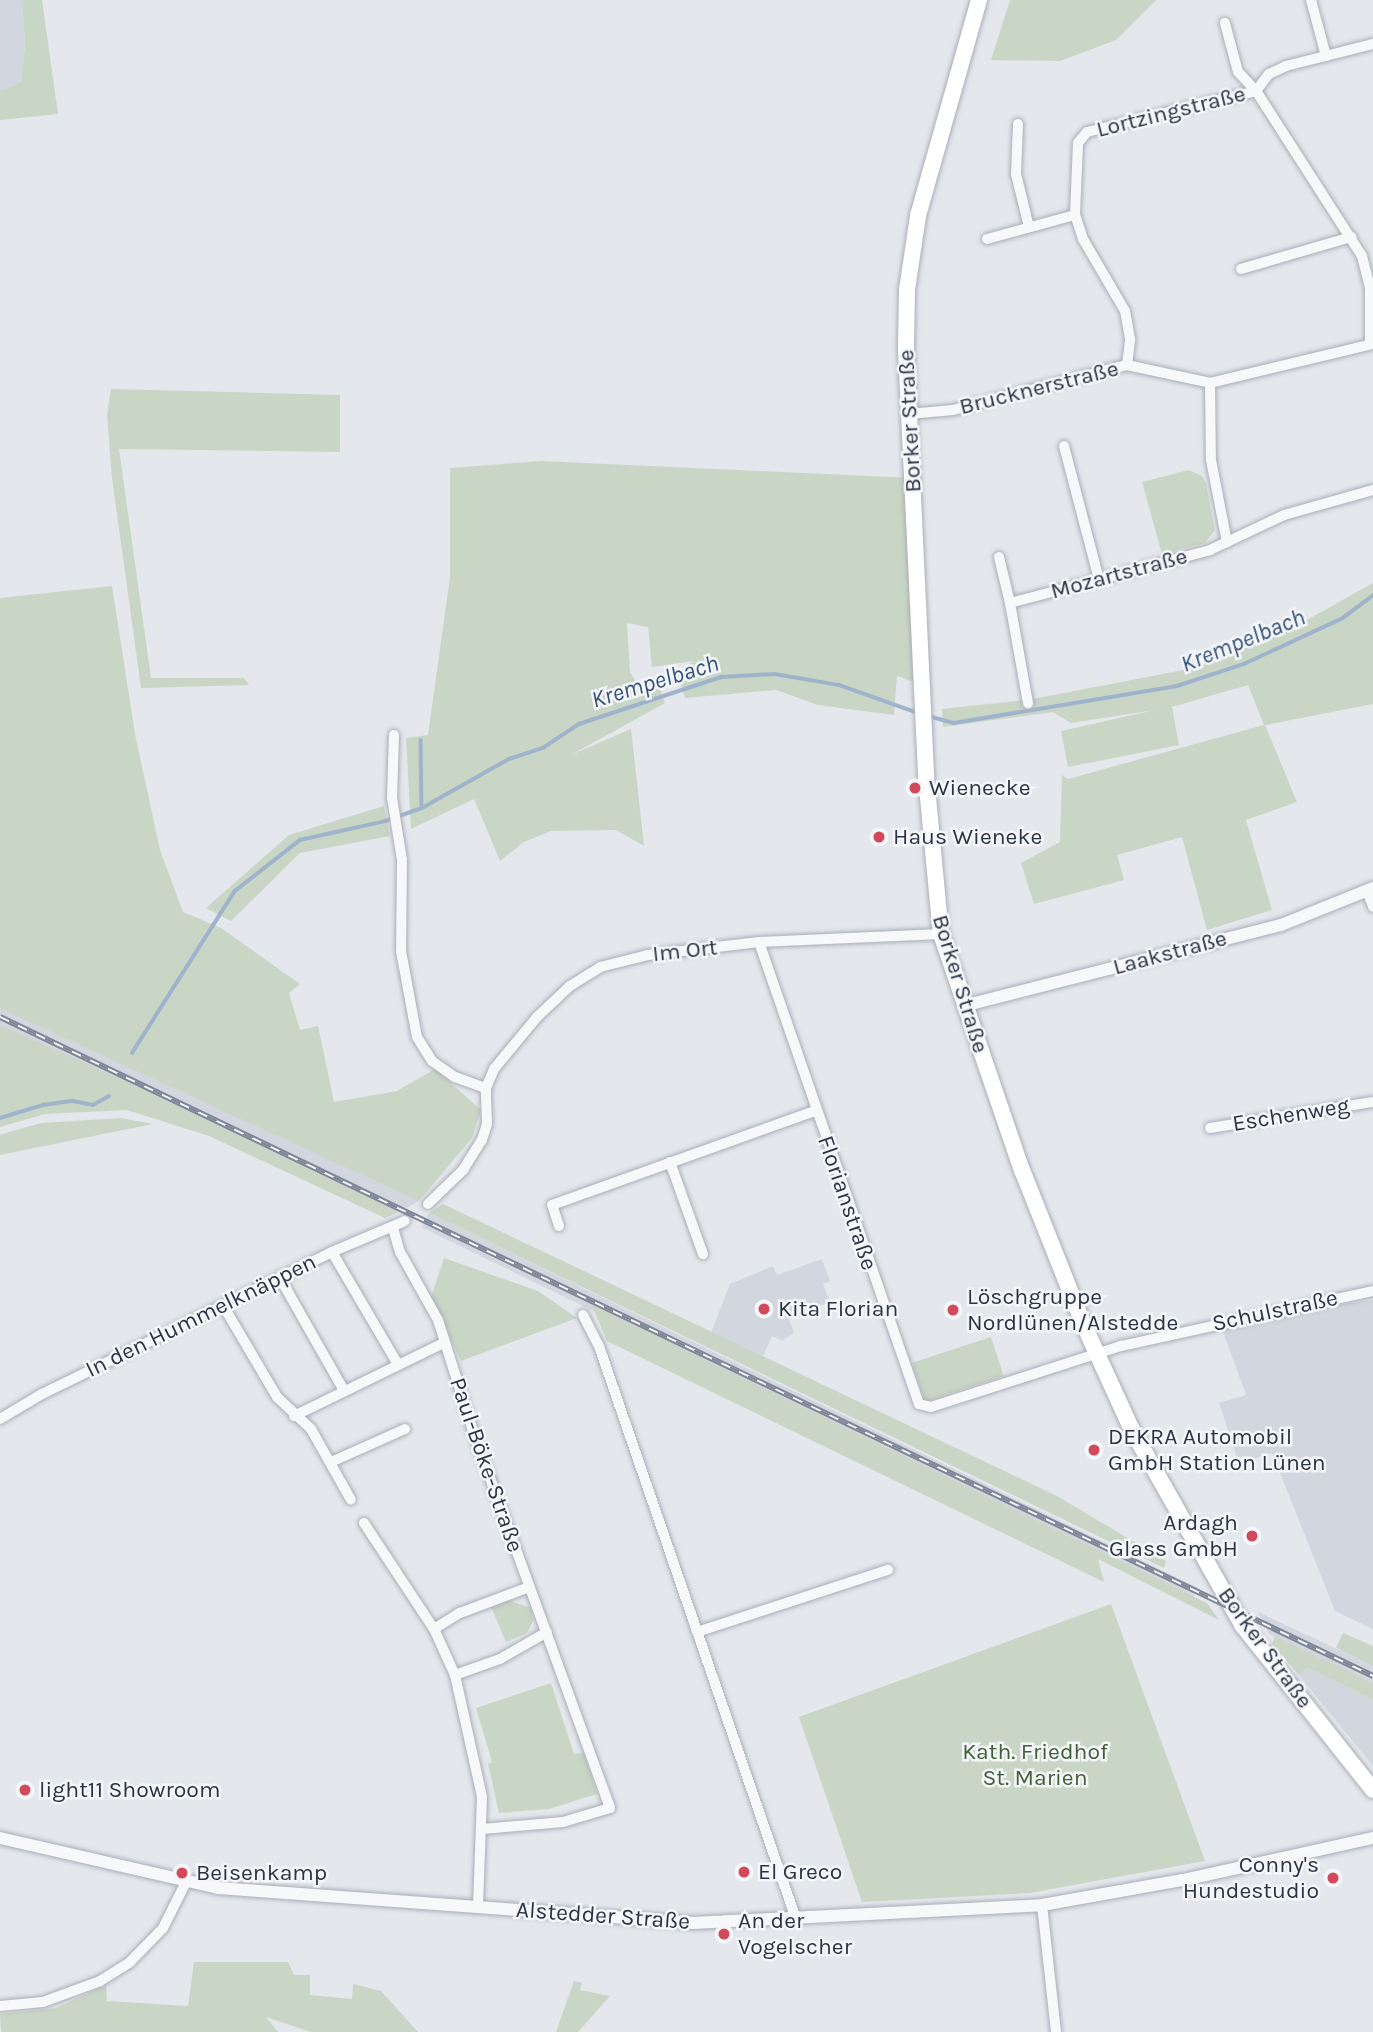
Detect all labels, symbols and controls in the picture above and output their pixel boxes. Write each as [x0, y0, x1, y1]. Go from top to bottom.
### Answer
street label: Lortzingstraße [1094, 80, 1248, 144]
street label: Borker Straße [892, 349, 928, 493]
street label: Brucknerstraße [957, 355, 1121, 421]
street label: Mozartstraße [1048, 543, 1190, 605]
water label: Krempelbach [1177, 603, 1309, 679]
water label: Krempelbach [588, 649, 722, 715]
place label: Wienecke [929, 774, 1031, 802]
marker: Wienecke [907, 780, 923, 796]
place label: Haus Wieneke [893, 823, 1042, 851]
marker: Haus Wieneke [871, 829, 887, 845]
street label: Borker Straße [926, 912, 994, 1056]
street label: Laakstraße [1110, 925, 1230, 981]
street label: Im Ort [651, 934, 719, 968]
street label: Eschenweg [1231, 1092, 1351, 1138]
street label: Florianstraße [811, 1132, 883, 1274]
street label: In den Hummelknäppen [81, 1248, 321, 1384]
place label: Löschgruppe Nordlünen/Alstedde [967, 1283, 1178, 1337]
street label: Schulstraße [1210, 1284, 1340, 1338]
place label: Kita Florian [778, 1295, 898, 1323]
marker: Kita Florian [756, 1301, 772, 1317]
marker: Löschgruppe Nordlünen/Alstedde [945, 1302, 961, 1318]
street label: Paul-Böke-Straße [443, 1374, 529, 1556]
place label: DEKRA Automobil GmbH Station Lünen [1108, 1423, 1326, 1477]
marker: DEKRA Automobil GmbH Station Lünen [1086, 1442, 1102, 1458]
place label: Ardagh Glass GmbH [1109, 1509, 1238, 1563]
marker: Ardagh Glass GmbH [1244, 1528, 1260, 1544]
street label: Borker Straße [1212, 1582, 1318, 1714]
park label: Kath. Friedhof St. Marien [962, 1738, 1108, 1792]
place label: light11 Showroom [39, 1776, 220, 1804]
marker: light11 Showroom [17, 1782, 33, 1798]
place label: Conny's Hundestudio [1183, 1851, 1319, 1905]
place label: El Greco [758, 1858, 842, 1886]
place label: Beisenkamp [196, 1859, 327, 1887]
marker: El Greco [736, 1864, 752, 1880]
marker: Beisenkamp [174, 1865, 190, 1881]
marker: Conny's Hundestudio [1325, 1870, 1341, 1886]
street label: Alstedder Straße [515, 1896, 691, 1936]
place label: An der Vogelscher [738, 1907, 852, 1961]
marker: An der Vogelscher [716, 1926, 732, 1942]

